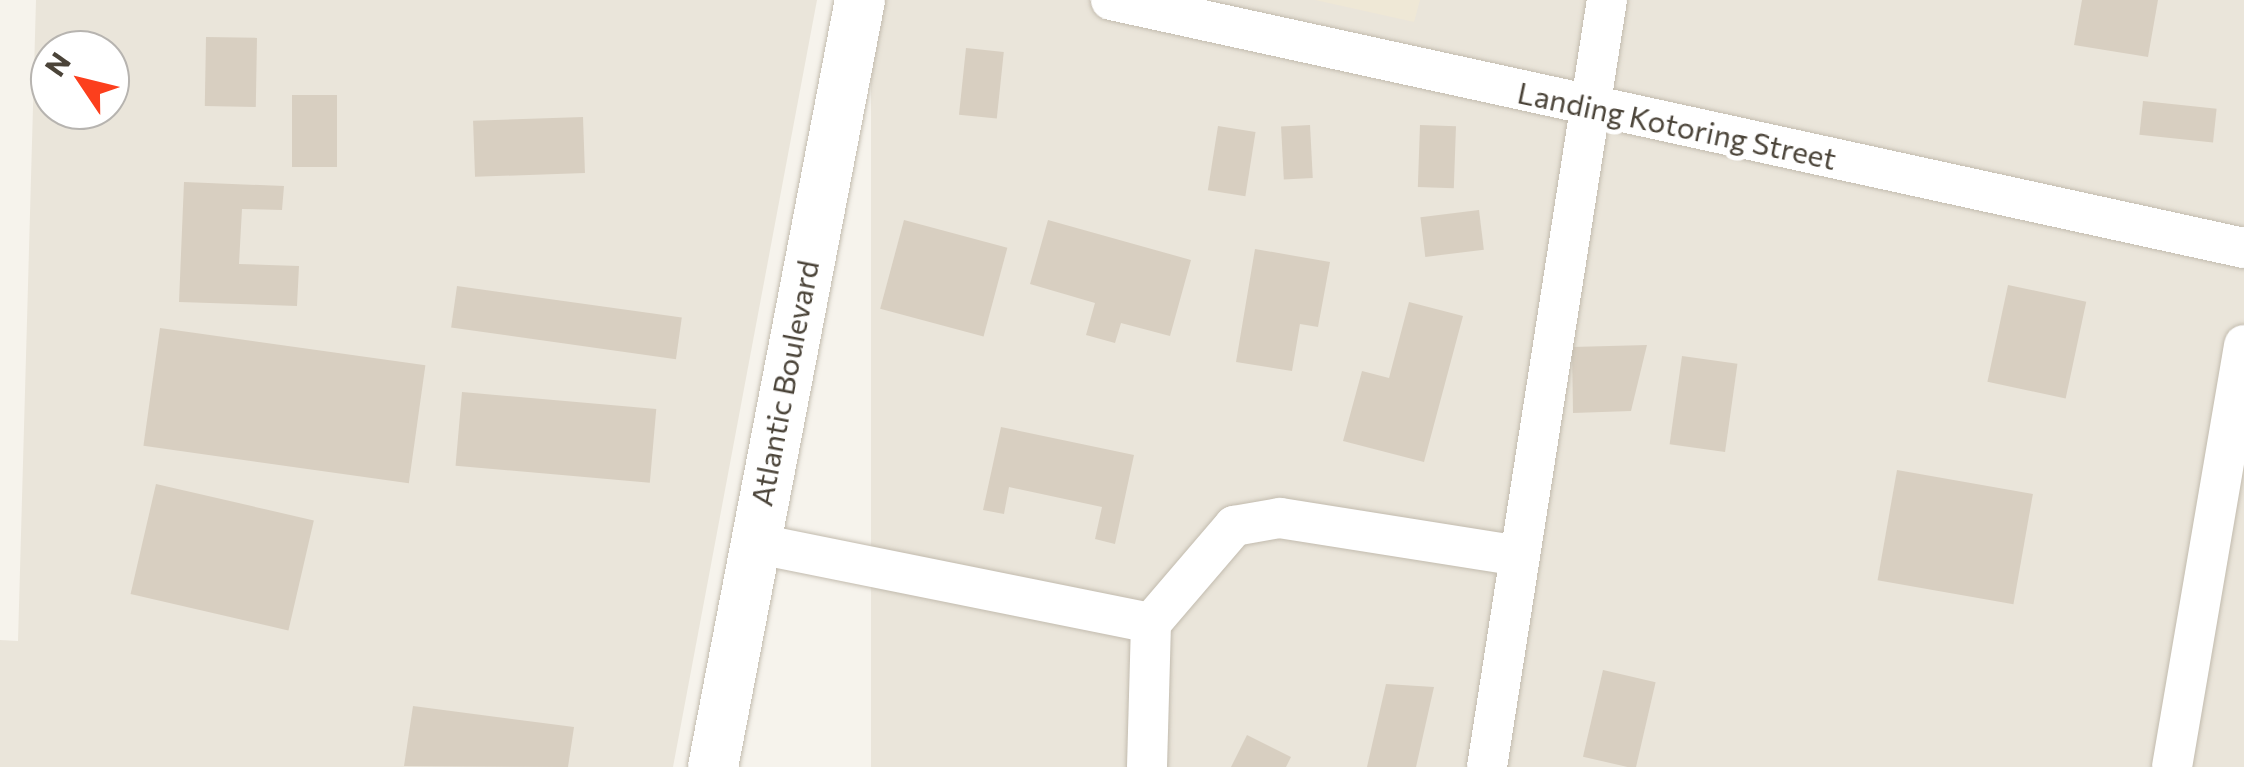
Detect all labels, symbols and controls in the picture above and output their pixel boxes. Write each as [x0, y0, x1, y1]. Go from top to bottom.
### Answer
north arrow [30, 30, 130, 130]
text: N [37, 46, 77, 82]
street label: Landing Kotoring Street [1514, 74, 1840, 176]
street label: Atlantic Boulevard [743, 257, 825, 509]

